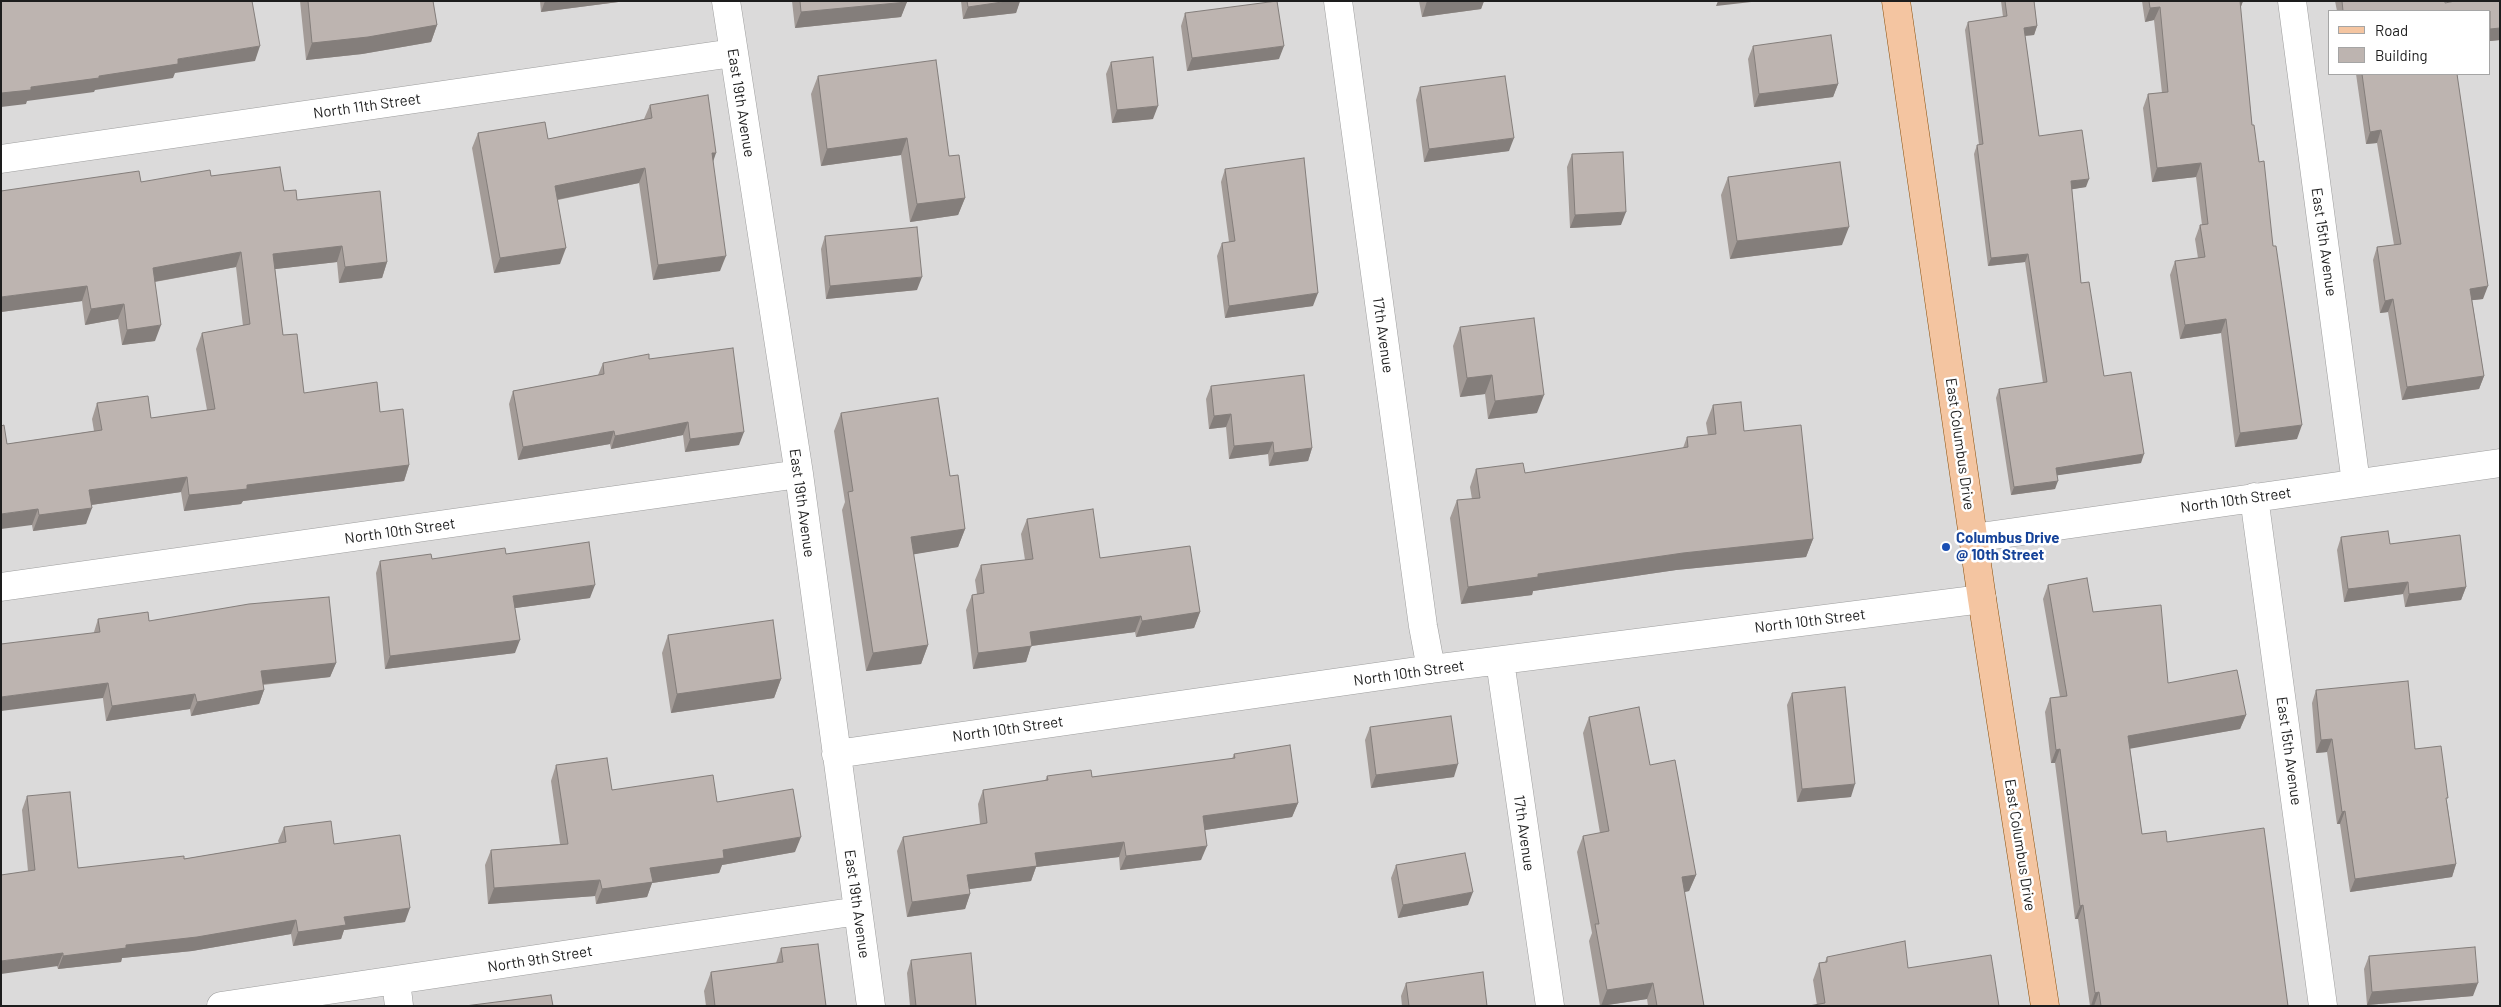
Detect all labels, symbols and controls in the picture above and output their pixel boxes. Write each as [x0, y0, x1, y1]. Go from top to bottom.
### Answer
legend [2328, 10, 2491, 75]
text: Road [2375, 21, 2408, 39]
text: Building [2375, 46, 2428, 64]
street label: East 19th Avenue [724, 47, 758, 159]
street label: North 11th Street [312, 90, 422, 122]
street label: East 15th Avenue [2307, 186, 2341, 298]
street label: 17th Avenue [1369, 296, 1397, 374]
street label: East Columbus Drive [1942, 377, 1978, 511]
street label: East 19th Avenue [785, 447, 819, 559]
street label: North 10th Street [2179, 483, 2293, 517]
street label: North 10th Street [343, 514, 457, 548]
place label: Columbus Drive @ 10th Street [1956, 529, 2059, 564]
marker: Columbus Drive @ 10th Street [1940, 541, 1952, 553]
street label: North 10th Street [1753, 605, 1867, 637]
street label: North 10th Street [1352, 656, 1466, 690]
street label: East 15th Avenue [2272, 695, 2306, 807]
street label: North 10th Street [951, 712, 1065, 746]
street label: East Columbus Drive [2001, 778, 2039, 912]
street label: 17th Avenue [1510, 794, 1538, 872]
street label: East 19th Avenue [840, 848, 874, 960]
street label: North 9th Street [486, 942, 594, 976]

